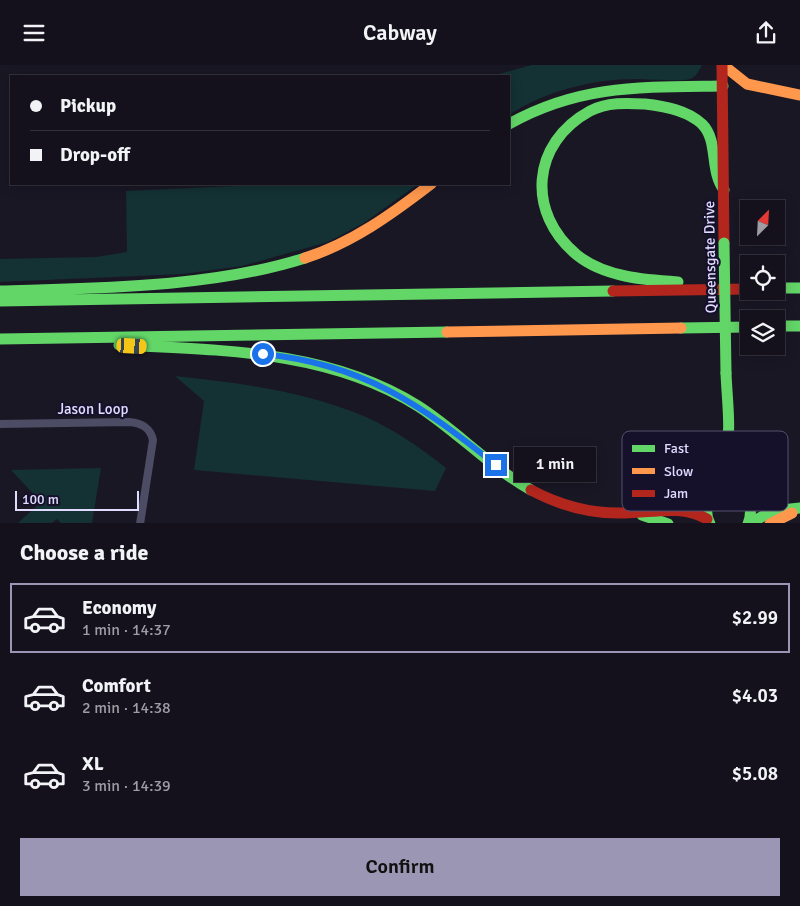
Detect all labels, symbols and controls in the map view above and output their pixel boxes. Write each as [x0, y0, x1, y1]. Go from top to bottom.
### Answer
icon: menu [20, 19, 48, 47]
text: Cabway [363, 19, 437, 46]
icon: share [752, 19, 780, 47]
text: Pickup [60, 94, 116, 118]
text: Drop-off [60, 143, 130, 167]
north arrow [740, 200, 785, 245]
map controls [740, 200, 785, 355]
street label: Queensgate Drive [700, 201, 720, 313]
button: locate [740, 255, 785, 300]
button: layers [740, 310, 785, 355]
car [116, 338, 147, 354]
route start [252, 343, 274, 365]
street label: Jason Loop [58, 400, 128, 418]
legend [622, 431, 788, 511]
text: Fast [664, 440, 689, 457]
callout: 1 min [514, 447, 596, 483]
route end [485, 454, 507, 476]
text: 1 min [536, 454, 574, 474]
text: Slow [664, 463, 693, 480]
text: Jam [664, 485, 688, 502]
scale bar [15, 488, 139, 512]
text: 100 m [22, 491, 59, 508]
text: Choose a ride [20, 539, 148, 566]
icon: car [22, 596, 67, 641]
text: Economy [82, 596, 156, 620]
text: $2.99 [732, 606, 778, 630]
text: 1 min · 14:37 [82, 620, 171, 640]
icon: car [22, 674, 67, 719]
text: Comfort [82, 674, 151, 698]
text: $4.03 [732, 684, 778, 708]
text: 2 min · 14:38 [82, 698, 171, 718]
icon: car [22, 752, 67, 797]
text: XL [82, 752, 104, 776]
text: $5.08 [732, 762, 778, 786]
text: 3 min · 14:39 [82, 776, 171, 796]
button: Confirm [20, 838, 780, 896]

